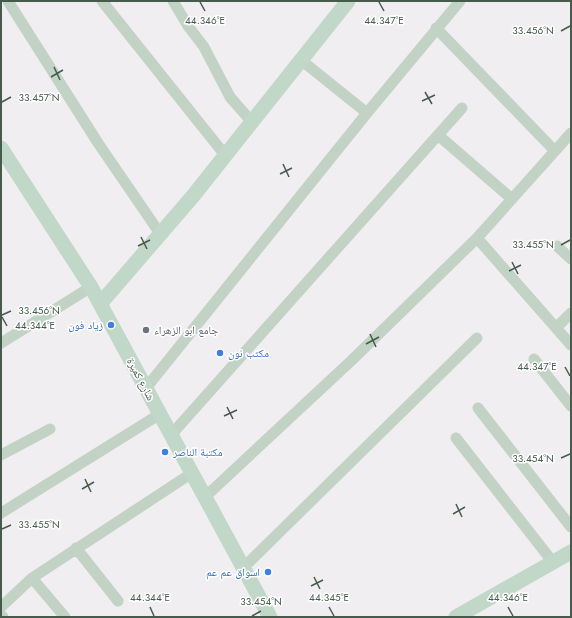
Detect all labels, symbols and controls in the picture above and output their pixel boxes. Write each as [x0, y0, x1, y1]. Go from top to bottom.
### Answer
text: 44.346°E [185, 13, 225, 28]
text: 44.347°E [364, 13, 404, 28]
text: 33.456°N [512, 23, 554, 38]
text: 33.457°N [18, 90, 60, 105]
text: 33.455°N [512, 237, 554, 252]
text: 33.456°N [18, 303, 60, 318]
place label: زياد فون [68, 317, 103, 333]
text: 44.344°E [15, 318, 55, 333]
marker: زياد فون [106, 320, 116, 330]
place label: جامع ابو الزهراء [154, 322, 218, 338]
marker: جامع ابو الزهراء [141, 325, 151, 335]
place label: مكتب نون [228, 345, 269, 361]
marker: مكتب نون [215, 348, 225, 358]
street label: شارع كميرة [123, 355, 159, 403]
text: 44.347°E [517, 359, 557, 374]
place label: مكتبة الناصر [172, 444, 223, 460]
marker: مكتبة الناصر [160, 447, 170, 457]
text: 33.454°N [512, 451, 554, 466]
text: 33.455°N [18, 517, 60, 532]
place label: اسواق عم عم [206, 564, 260, 580]
marker: اسواق عم عم [263, 567, 273, 577]
text: 44.344°E [130, 590, 170, 605]
text: 44.345°E [309, 590, 349, 605]
text: 44.346°E [488, 590, 528, 605]
text: 33.454°N [240, 594, 282, 609]

